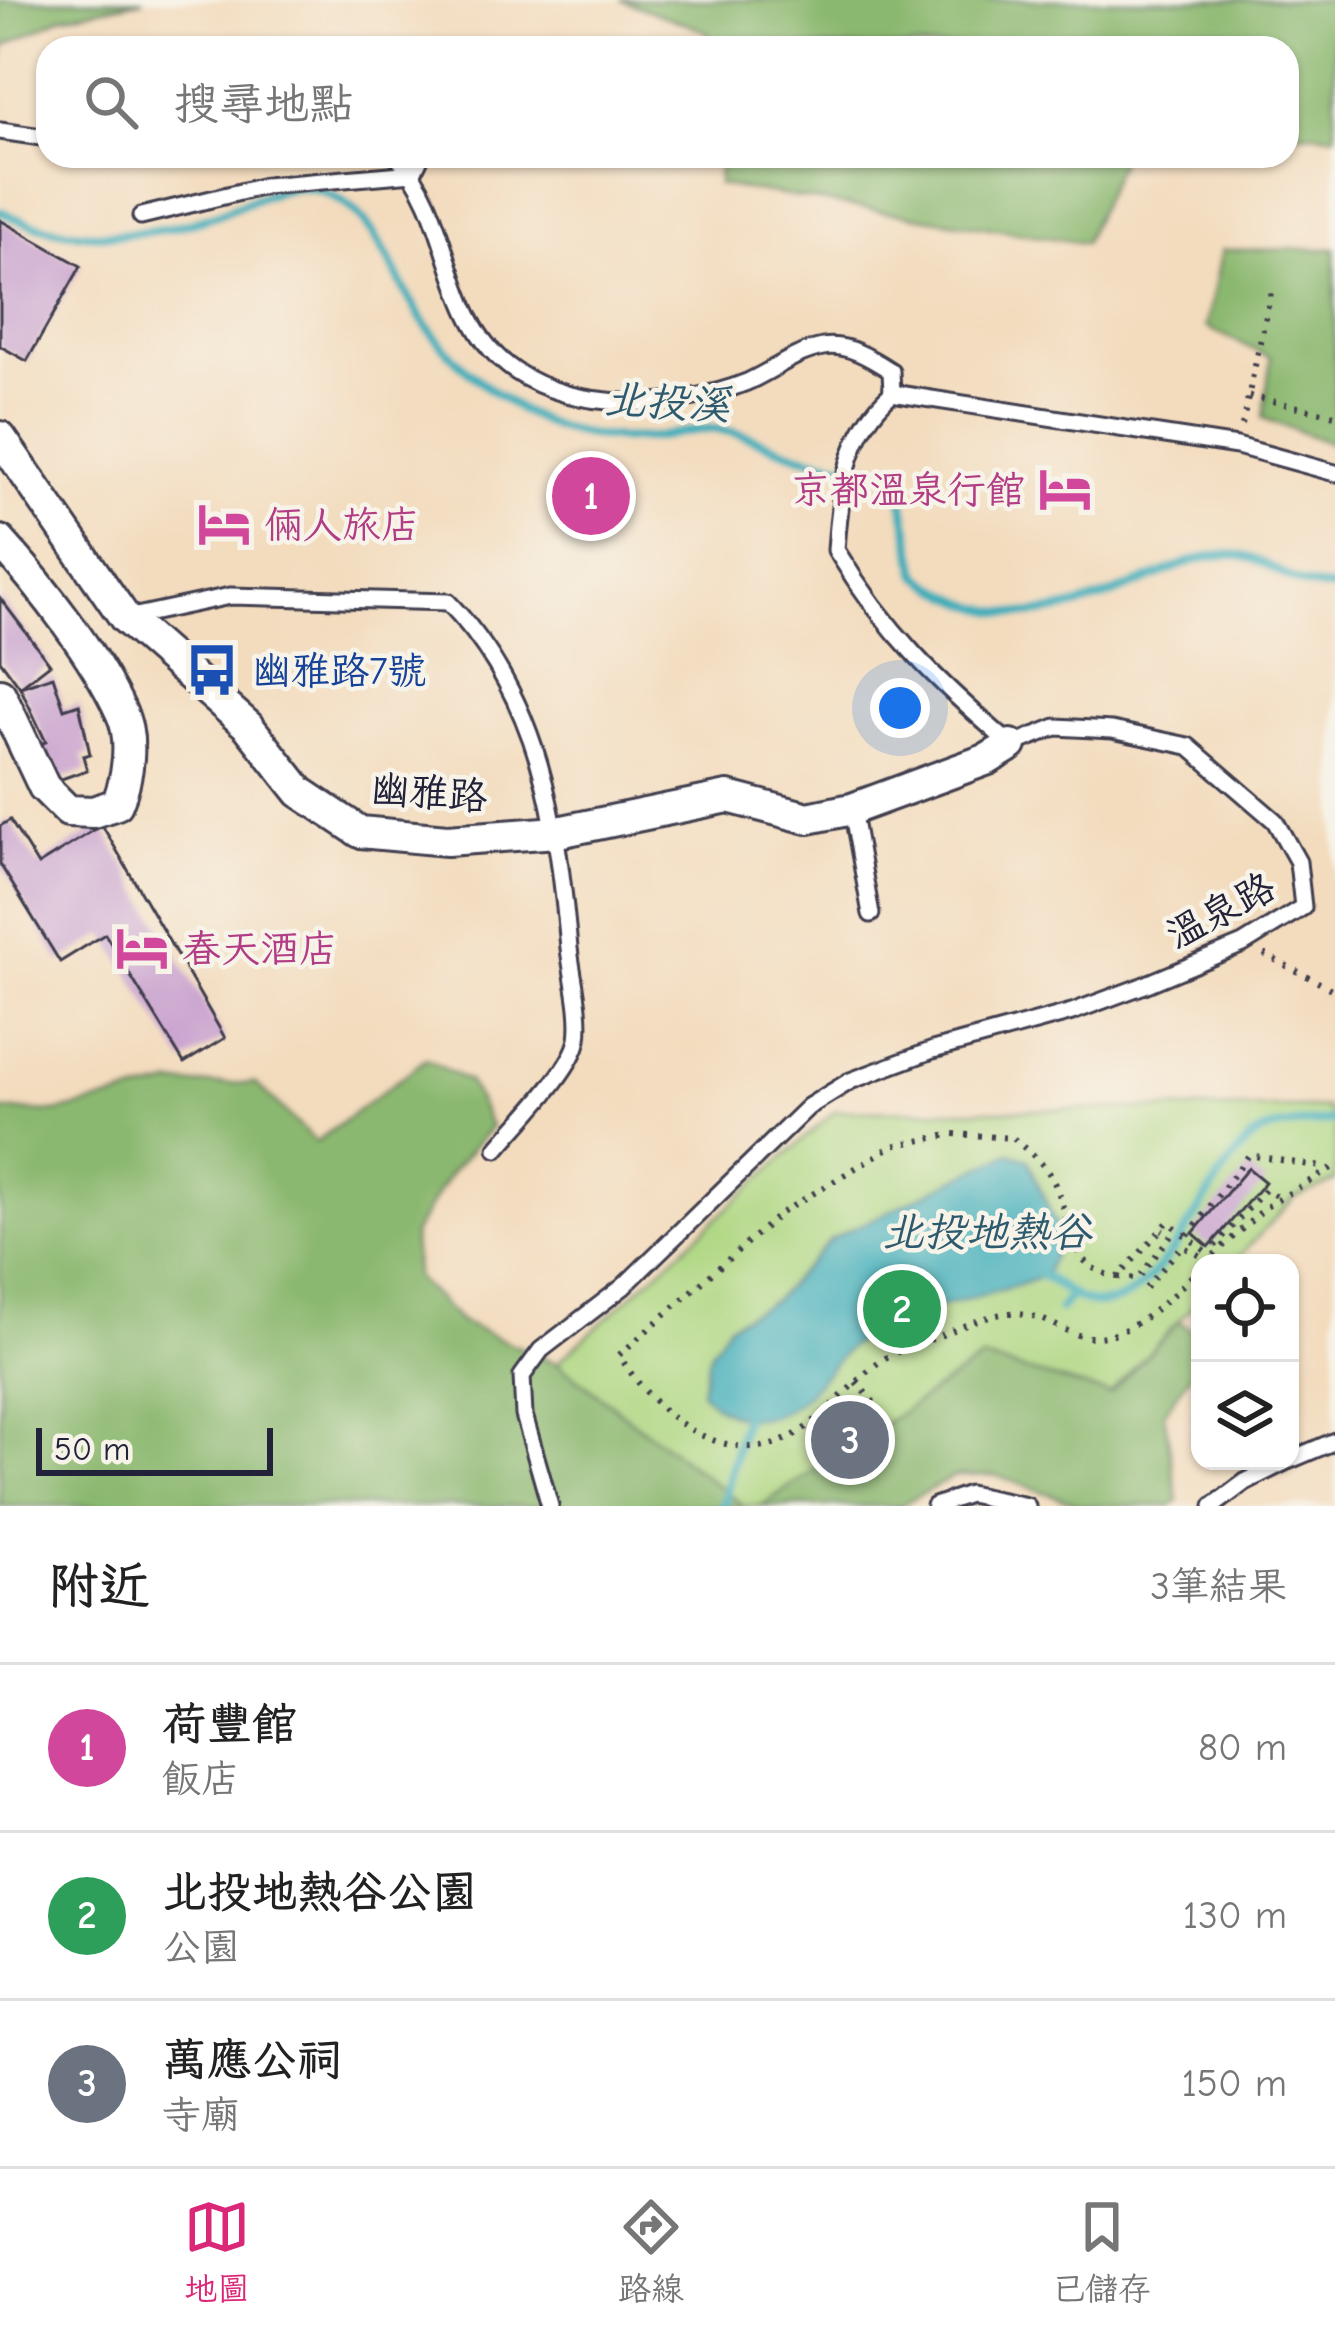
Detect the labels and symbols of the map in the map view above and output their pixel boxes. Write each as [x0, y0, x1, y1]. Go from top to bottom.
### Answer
water label: 北投溪 [603, 375, 733, 430]
pin: 1 [552, 451, 630, 541]
hotel icon: 京都溫泉行館 [1036, 460, 1094, 518]
place label: 京都溫泉行館 [791, 468, 1025, 513]
hotel icon: 倆人旅店 [195, 495, 253, 553]
place label: 倆人旅店 [264, 503, 420, 548]
bus stop icon: 幽雅路7號 [183, 641, 241, 699]
place label: 幽雅路7號 [252, 649, 426, 694]
your location [870, 678, 930, 738]
street label: 幽雅路 [369, 767, 489, 820]
street label: 溫泉路 [1158, 864, 1283, 959]
hotel icon: 春天酒店 [113, 919, 171, 977]
place label: 春天酒店 [182, 927, 338, 972]
water label: 北投地熱谷 [882, 1208, 1094, 1257]
pin: 2 [863, 1264, 941, 1354]
pin: 3 [811, 1395, 889, 1485]
scale bar [36, 1422, 273, 1475]

